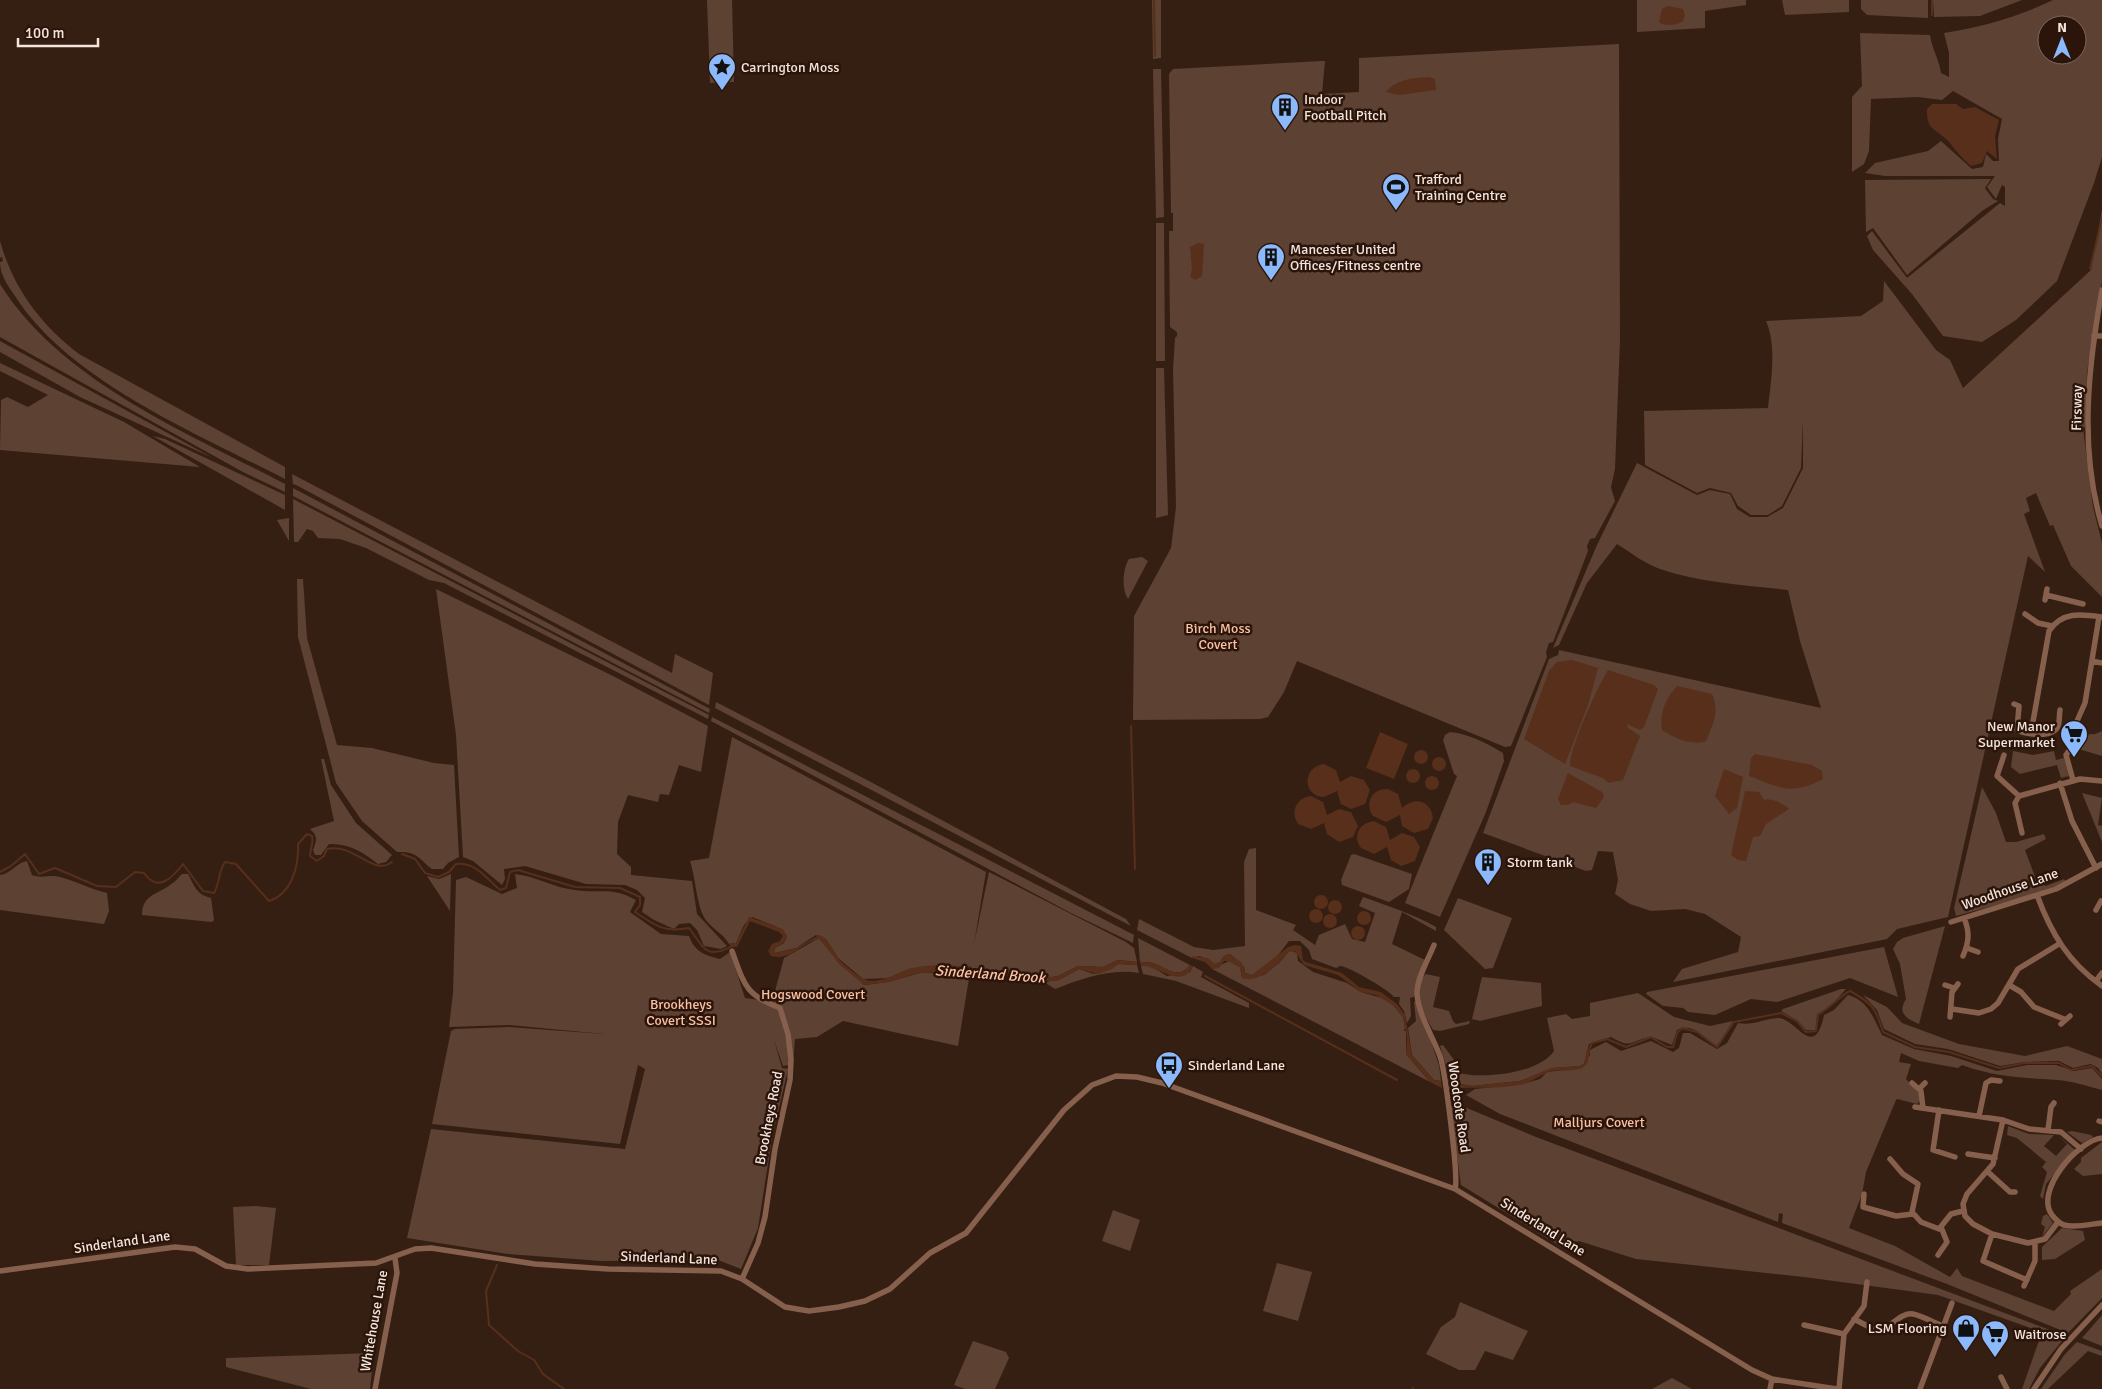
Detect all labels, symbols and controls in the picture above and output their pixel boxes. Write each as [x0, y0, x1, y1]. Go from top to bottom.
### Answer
scale bar [18, 15, 98, 47]
north arrow [2037, 15, 2087, 65]
text: N [2057, 19, 2067, 36]
text: 100 m [25, 24, 65, 42]
place icon: Carrington Moss [707, 52, 737, 91]
place label: Carrington Moss [741, 59, 839, 76]
place label: Indoor Football Pitch [1304, 91, 1387, 124]
building icon: Indoor Football Pitch [1270, 92, 1300, 131]
place label: Trafford Training Centre [1415, 171, 1507, 204]
sports icon: Trafford Training Centre [1381, 172, 1411, 211]
place label: Mancester United Offices/Fitness centre [1290, 241, 1421, 274]
building icon: Mancester United Offices/Fitness centre [1256, 242, 1286, 281]
street label: Firsway [2068, 384, 2086, 431]
park label: Birch Moss Covert [1185, 620, 1251, 653]
place label: New Manor Supermarket [1978, 718, 2056, 751]
supermarket icon: New Manor Supermarket [2059, 719, 2089, 758]
building icon: Storm tank [1473, 847, 1503, 886]
place label: Storm tank [1507, 854, 1573, 871]
street label: Woodhouse Lane [1959, 865, 2061, 913]
water label: Sinderland Brook [934, 961, 1047, 987]
park label: Hogswood Covert [761, 986, 865, 1003]
park label: Brookheys Covert SSSI [646, 996, 716, 1029]
bus stop icon: Sinderland Lane [1154, 1050, 1184, 1089]
place label: Sinderland Lane [1188, 1057, 1285, 1074]
street label: Woodcote Road [1444, 1060, 1474, 1154]
street label: Brookheys Road [752, 1070, 786, 1166]
park label: Malljurs Covert [1553, 1114, 1645, 1131]
street label: Sinderland Lane [1497, 1194, 1589, 1260]
street label: Sinderland Lane [73, 1227, 171, 1257]
street label: Sinderland Lane [620, 1248, 718, 1268]
street label: Whitehouse Lane [357, 1269, 391, 1373]
shop icon: LSM Flooring [1951, 1313, 1981, 1352]
supermarket icon: Waitrose [1980, 1319, 2010, 1358]
place label: LSM Flooring [1868, 1320, 1947, 1337]
place label: Waitrose [2014, 1326, 2066, 1343]

